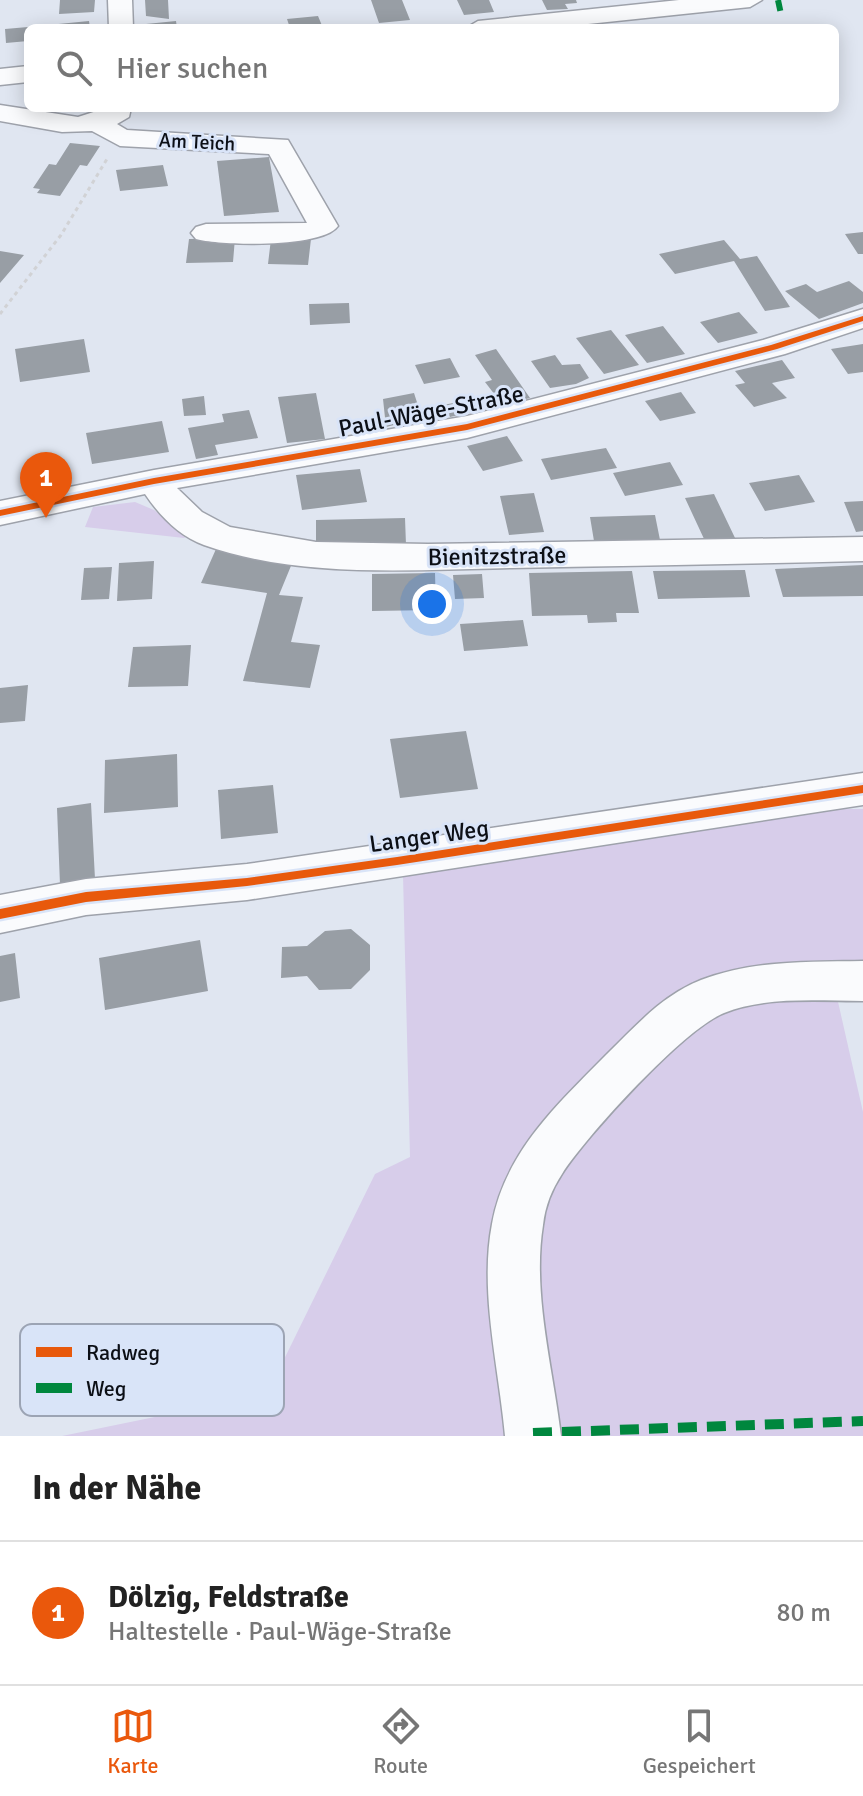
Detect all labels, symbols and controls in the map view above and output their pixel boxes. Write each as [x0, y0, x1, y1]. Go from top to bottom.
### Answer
search box [24, 24, 839, 112]
icon: search [52, 46, 96, 90]
text: Hier suchen [116, 50, 268, 87]
street label: Am Teich [158, 128, 236, 156]
street label: Paul-Wäge-Straße [336, 378, 526, 444]
pin: 1 [20, 452, 72, 518]
street label: Bienitzstraße [427, 540, 567, 572]
your location [412, 584, 452, 624]
street label: Langer Weg [367, 813, 491, 859]
legend [20, 1324, 284, 1416]
text: Radweg [86, 1339, 160, 1366]
text: Weg [86, 1375, 126, 1402]
text: In der Nähe [32, 1467, 201, 1509]
text: Dölzig, Feldstraße [108, 1579, 349, 1616]
text: 1 [51, 1597, 65, 1629]
text: 80 m [776, 1597, 831, 1629]
text: Haltestelle · Paul-Wäge-Straße [108, 1616, 452, 1648]
tab: Karte [107, 1704, 159, 1779]
tab: Route [373, 1704, 428, 1779]
tab: Gespeichert [643, 1704, 756, 1779]

